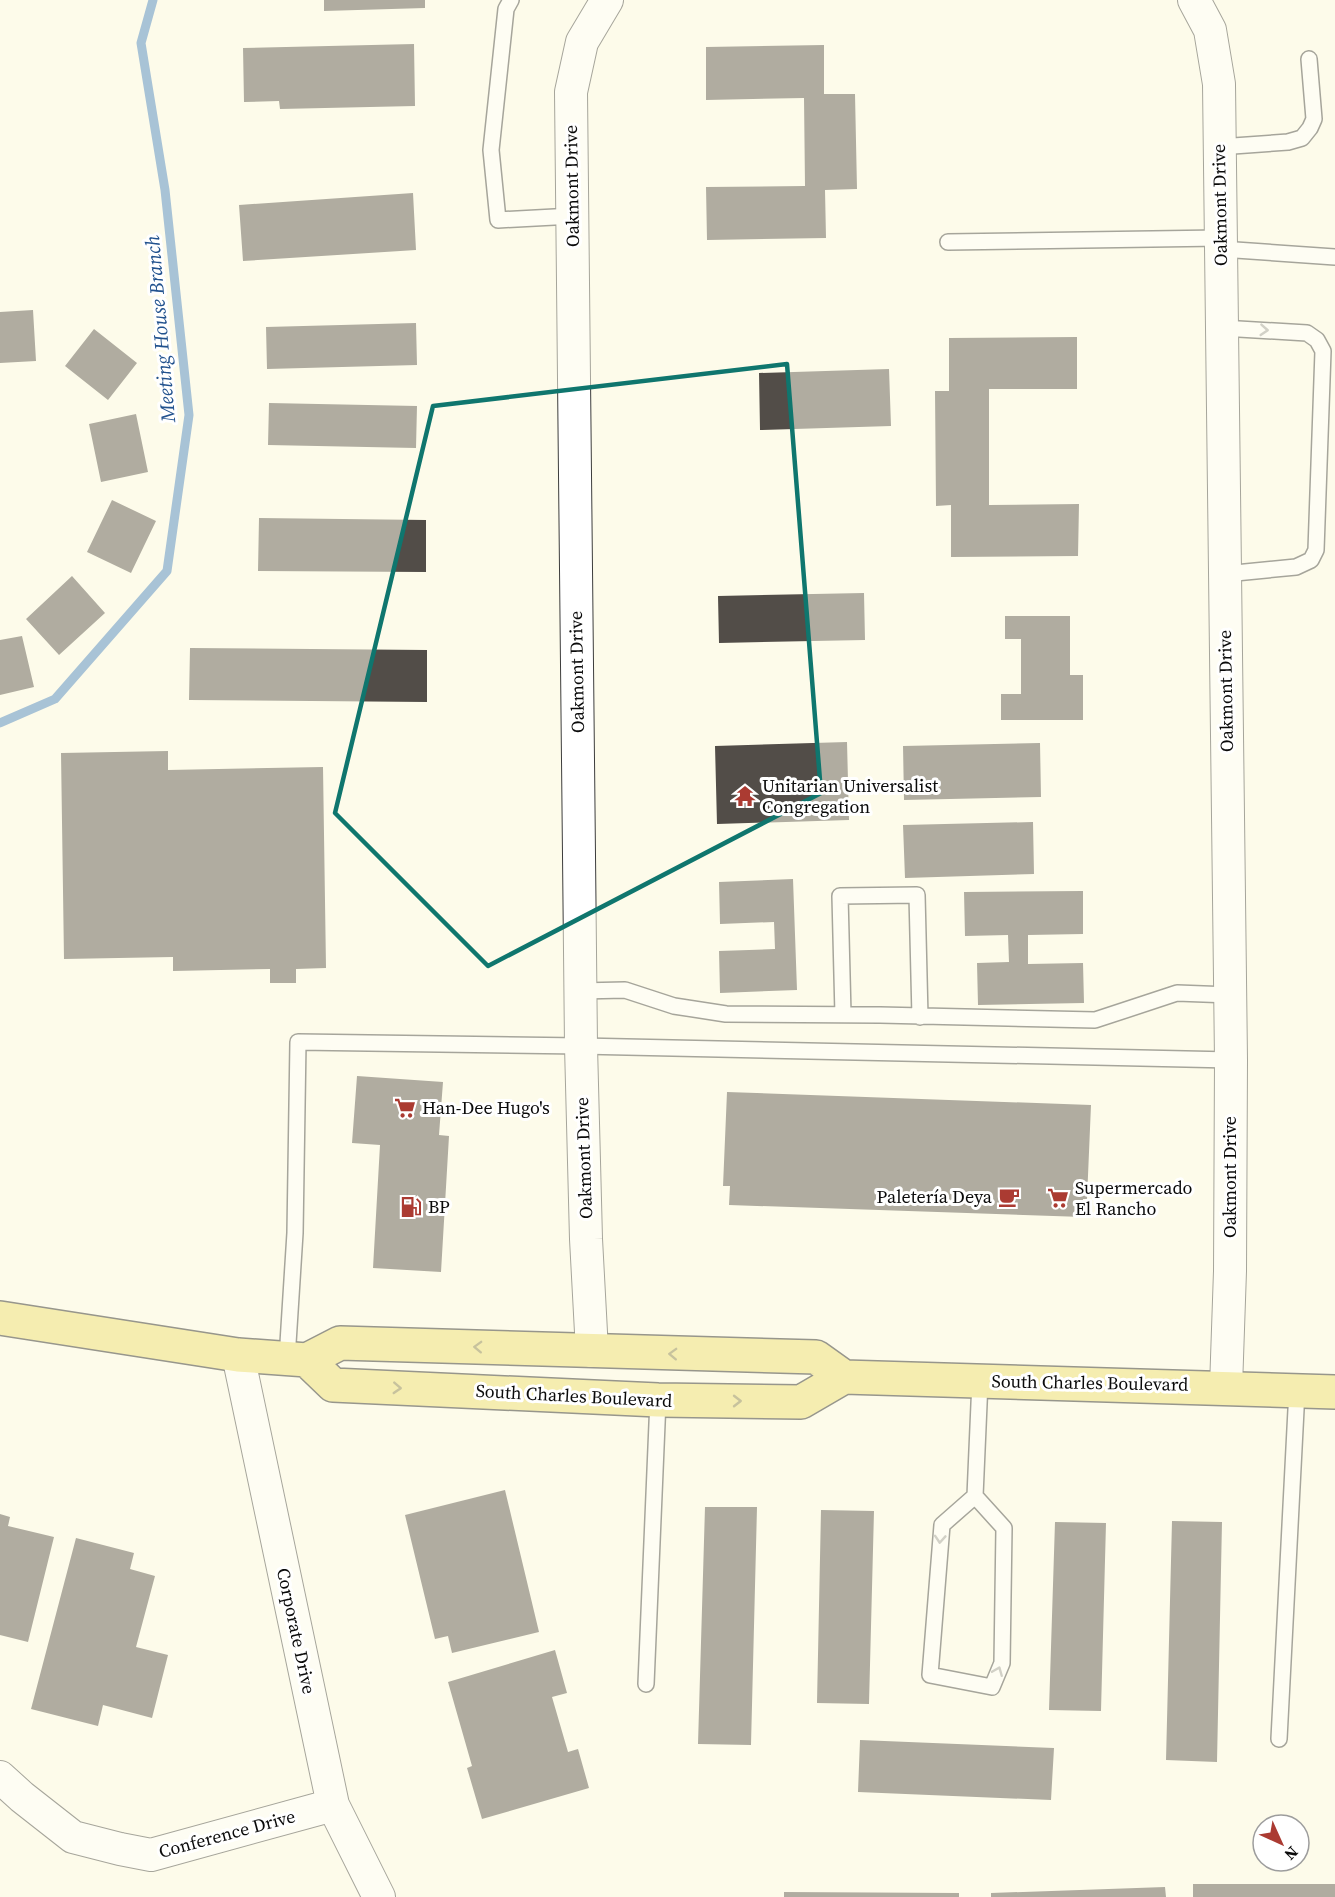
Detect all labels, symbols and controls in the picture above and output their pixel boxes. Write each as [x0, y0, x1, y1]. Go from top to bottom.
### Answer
street label: Oakmont Drive [558, 125, 585, 247]
street label: Oakmont Drive [1206, 144, 1233, 266]
water label: Meeting House Branch [138, 234, 182, 425]
one-way arrow [1260, 324, 1269, 337]
street label: Oakmont Drive [563, 611, 590, 733]
street label: Oakmont Drive [1212, 630, 1239, 752]
place label: Unitarian Universalist Congregation [762, 773, 938, 819]
temple icon: Unitarian Universalist Congregation [733, 784, 757, 808]
place label: Han-Dee Hugo's [422, 1095, 550, 1120]
supermarket icon: Han-Dee Hugo's [393, 1096, 417, 1120]
street label: Oakmont Drive [569, 1097, 598, 1219]
street label: Oakmont Drive [1217, 1116, 1242, 1238]
place label: Supermercado El Rancho [1075, 1175, 1193, 1221]
place label: Paletería Deya [876, 1184, 993, 1209]
cafe icon: Paletería Deya [997, 1185, 1021, 1209]
supermarket icon: Supermercado El Rancho [1046, 1186, 1070, 1210]
place label: BP [428, 1194, 450, 1219]
fuel station icon: BP [399, 1195, 423, 1219]
one-way arrow [474, 1341, 483, 1354]
one-way arrow [669, 1347, 678, 1360]
street label: South Charles Boulevard [991, 1368, 1189, 1397]
street label: South Charles Boulevard [475, 1378, 673, 1413]
one-way arrow [393, 1381, 402, 1394]
one-way arrow [733, 1395, 742, 1407]
one-way arrow [934, 1535, 947, 1544]
street label: Corporate Drive [271, 1565, 322, 1696]
one-way arrow [991, 1666, 1003, 1677]
street label: Conference Drive [156, 1803, 298, 1864]
north arrow [1251, 1813, 1311, 1873]
text: N [1279, 1842, 1304, 1866]

